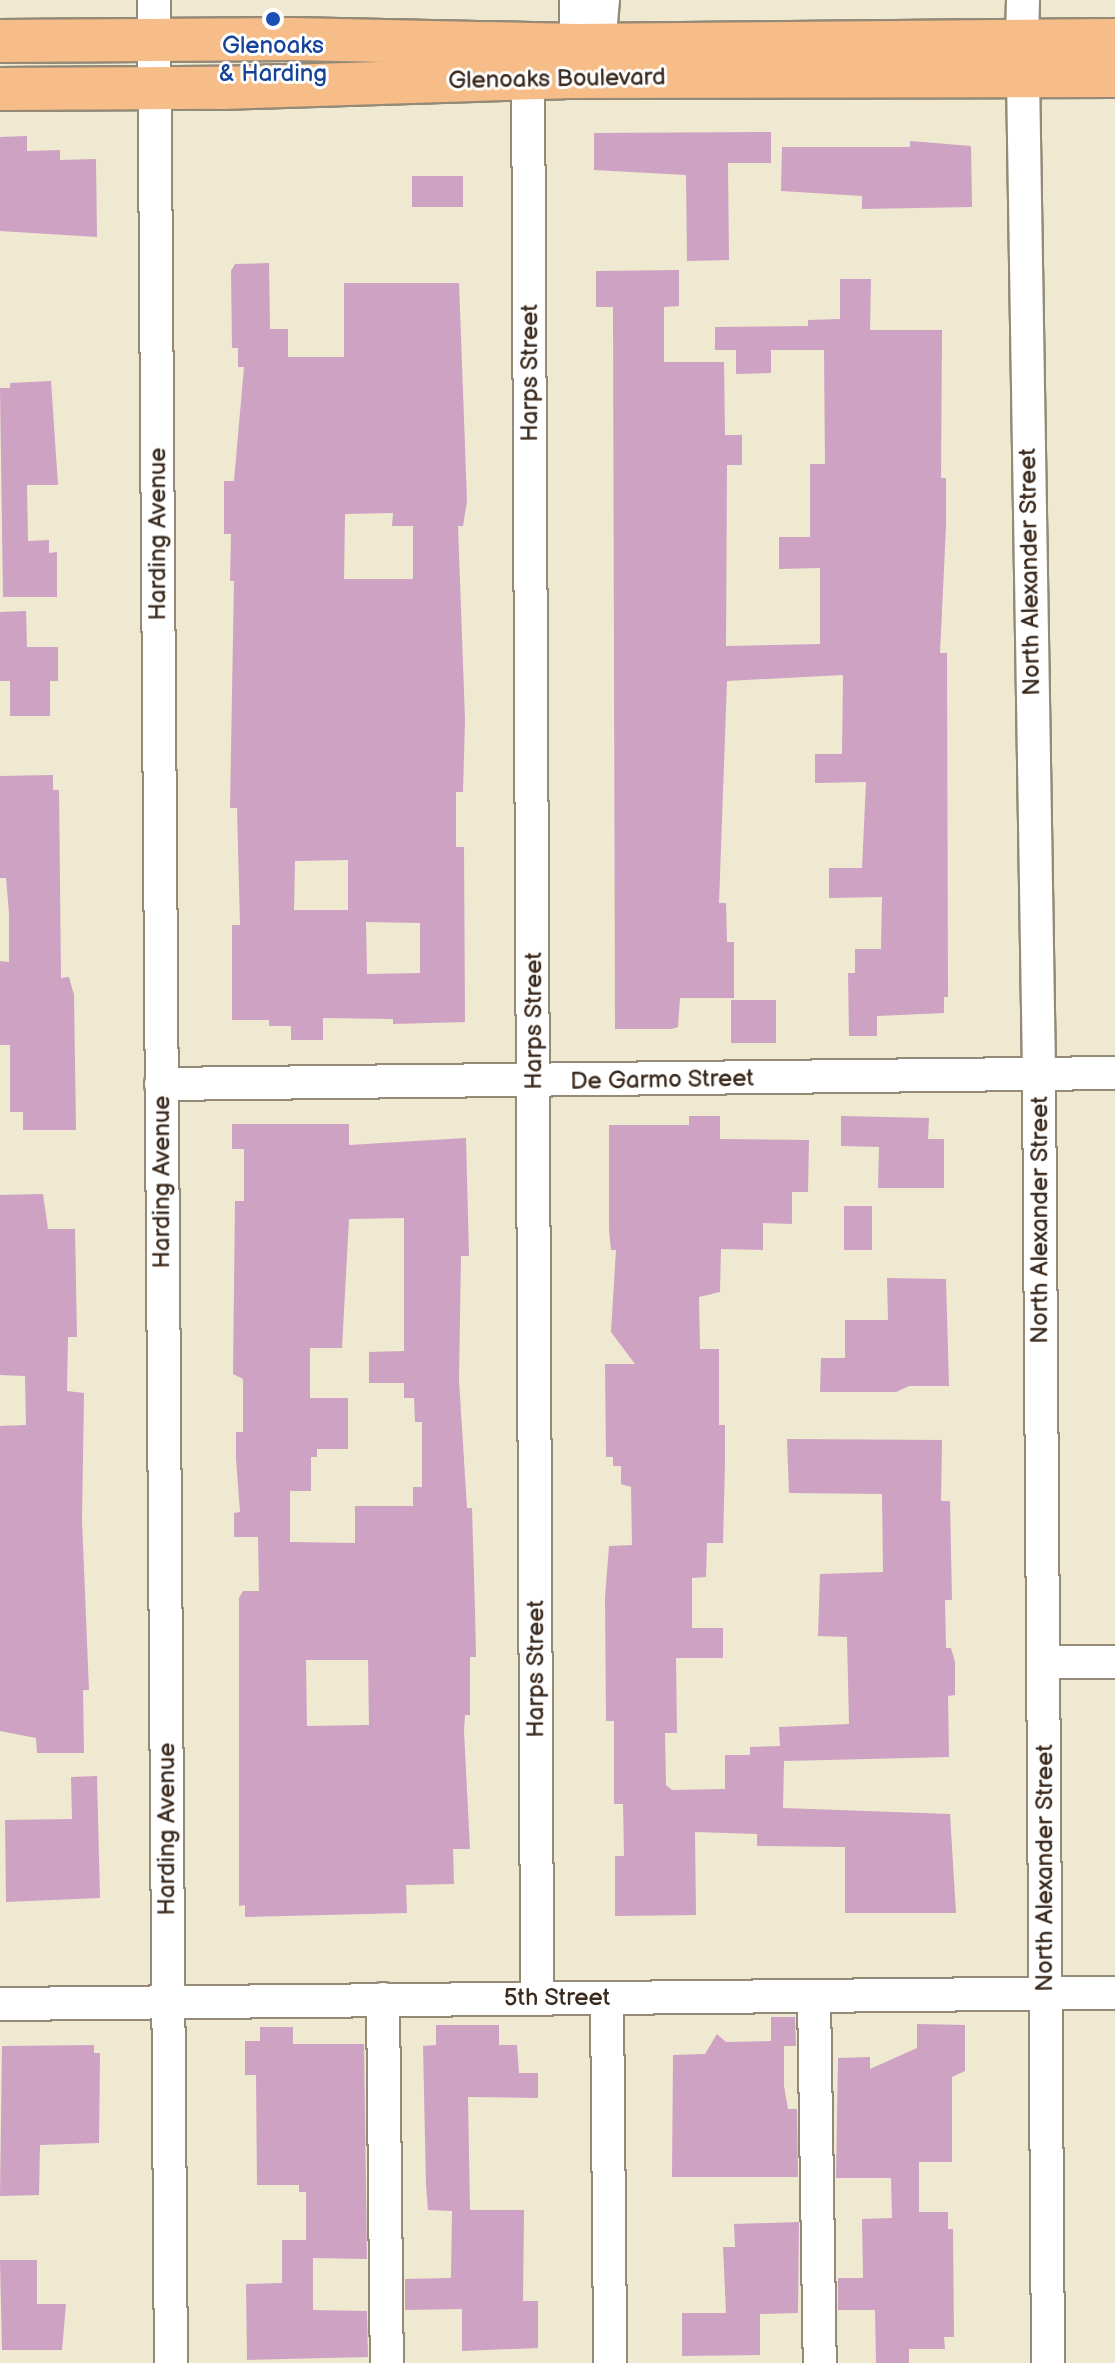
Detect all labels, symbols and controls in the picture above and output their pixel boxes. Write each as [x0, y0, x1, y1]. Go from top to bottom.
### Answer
marker: Glenoaks & Harding [264, 10, 282, 28]
place label: Glenoaks & Harding [219, 32, 327, 88]
street label: Glenoaks Boulevard [448, 63, 666, 95]
street label: Harps Street [516, 304, 544, 442]
street label: Harding Avenue [144, 447, 172, 621]
street label: North Alexander Street [1013, 448, 1047, 696]
street label: Harps Street [520, 952, 548, 1090]
street label: De Garmo Street [570, 1064, 754, 1096]
street label: Harding Avenue [148, 1095, 176, 1269]
street label: North Alexander Street [1026, 1096, 1054, 1344]
street label: Harps Street [522, 1600, 550, 1738]
street label: Harding Avenue [153, 1742, 181, 1916]
street label: North Alexander Street [1031, 1744, 1059, 1992]
street label: 5th Street [504, 1984, 610, 2012]

